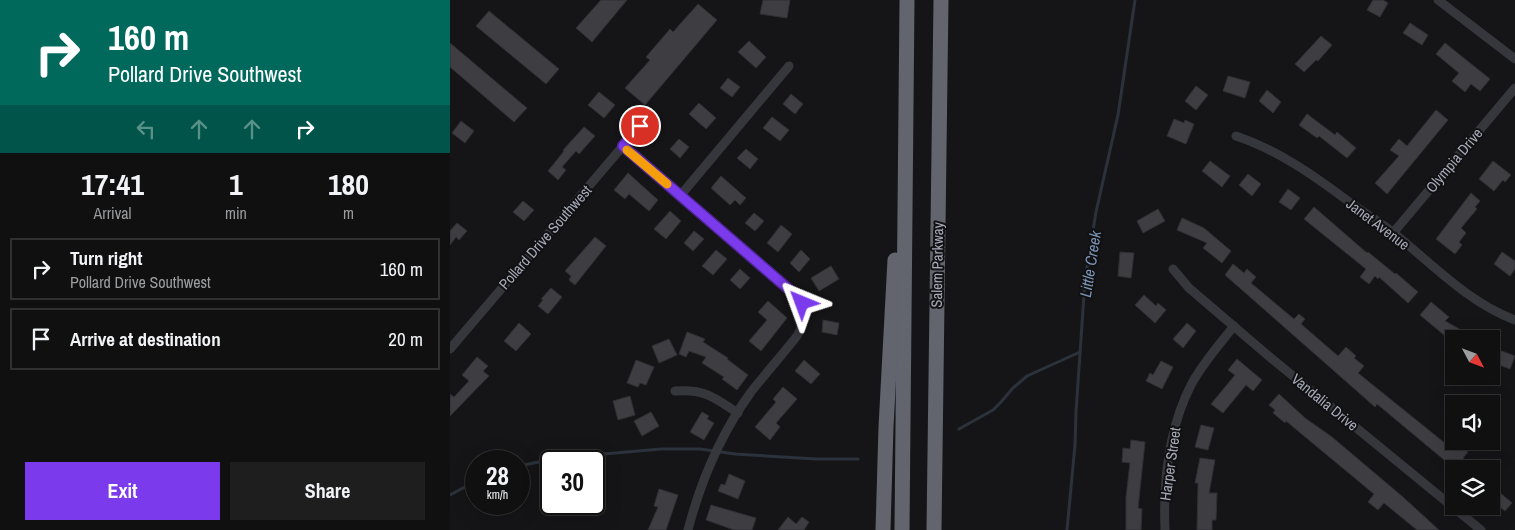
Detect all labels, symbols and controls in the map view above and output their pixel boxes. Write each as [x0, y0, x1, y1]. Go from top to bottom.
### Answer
text: 160 m [108, 14, 189, 61]
icon: right [25, 20, 90, 85]
text: Pollard Drive Southwest [108, 59, 302, 89]
pin [619, 105, 661, 147]
icon: arrive [626, 112, 654, 140]
icon: left [132, 115, 160, 143]
icon: ahead [185, 115, 213, 143]
icon: ahead [238, 115, 266, 143]
icon: right [291, 115, 319, 143]
street label: Olympia Drive [1421, 123, 1487, 197]
text: 17:41 [81, 164, 144, 204]
text: 1 [229, 164, 243, 204]
text: 180 [328, 164, 369, 204]
street label: Pollard Drive Southwest [494, 180, 597, 294]
street label: Janet Avenue [1342, 193, 1414, 255]
text: Arrival [94, 202, 131, 224]
text: min [225, 202, 247, 224]
text: m [343, 202, 354, 224]
street label: Salem Parkway [926, 221, 948, 308]
water label: Little Creek [1074, 229, 1106, 299]
text: Turn right [70, 245, 142, 271]
icon: right [27, 255, 55, 283]
text: 160 m [380, 256, 423, 282]
text: Pollard Drive Southwest [70, 271, 211, 293]
position arrow [775, 276, 827, 328]
icon: arrive [27, 325, 55, 353]
text: Arrive at destination [70, 326, 221, 352]
text: 20 m [388, 326, 423, 352]
north arrow [1445, 330, 1500, 385]
map controls [1445, 330, 1500, 515]
street label: Vandalia Drive [1287, 369, 1363, 436]
button: sound [1445, 395, 1500, 450]
street label: Harper Street [1154, 425, 1186, 502]
speed limit sign: 30 [540, 450, 605, 515]
text: 28 [486, 459, 509, 493]
button: layers [1445, 460, 1500, 515]
button: Exit [25, 462, 220, 520]
button: Share [230, 462, 425, 520]
text: km/h [487, 487, 508, 503]

